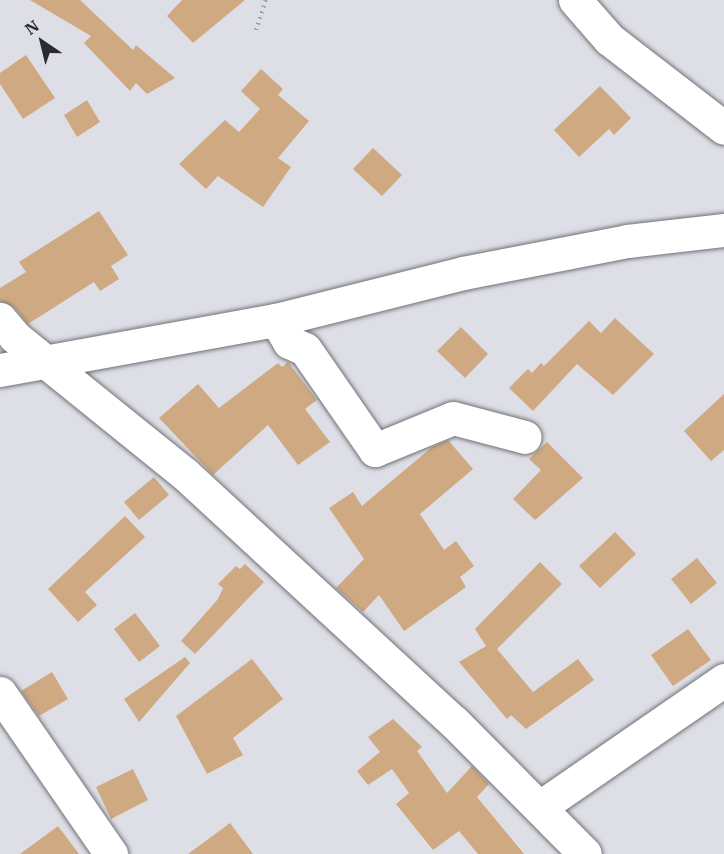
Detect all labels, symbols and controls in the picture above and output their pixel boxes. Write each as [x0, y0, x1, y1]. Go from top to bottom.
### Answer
north arrow [12, 12, 72, 72]
text: N [21, 15, 43, 39]

